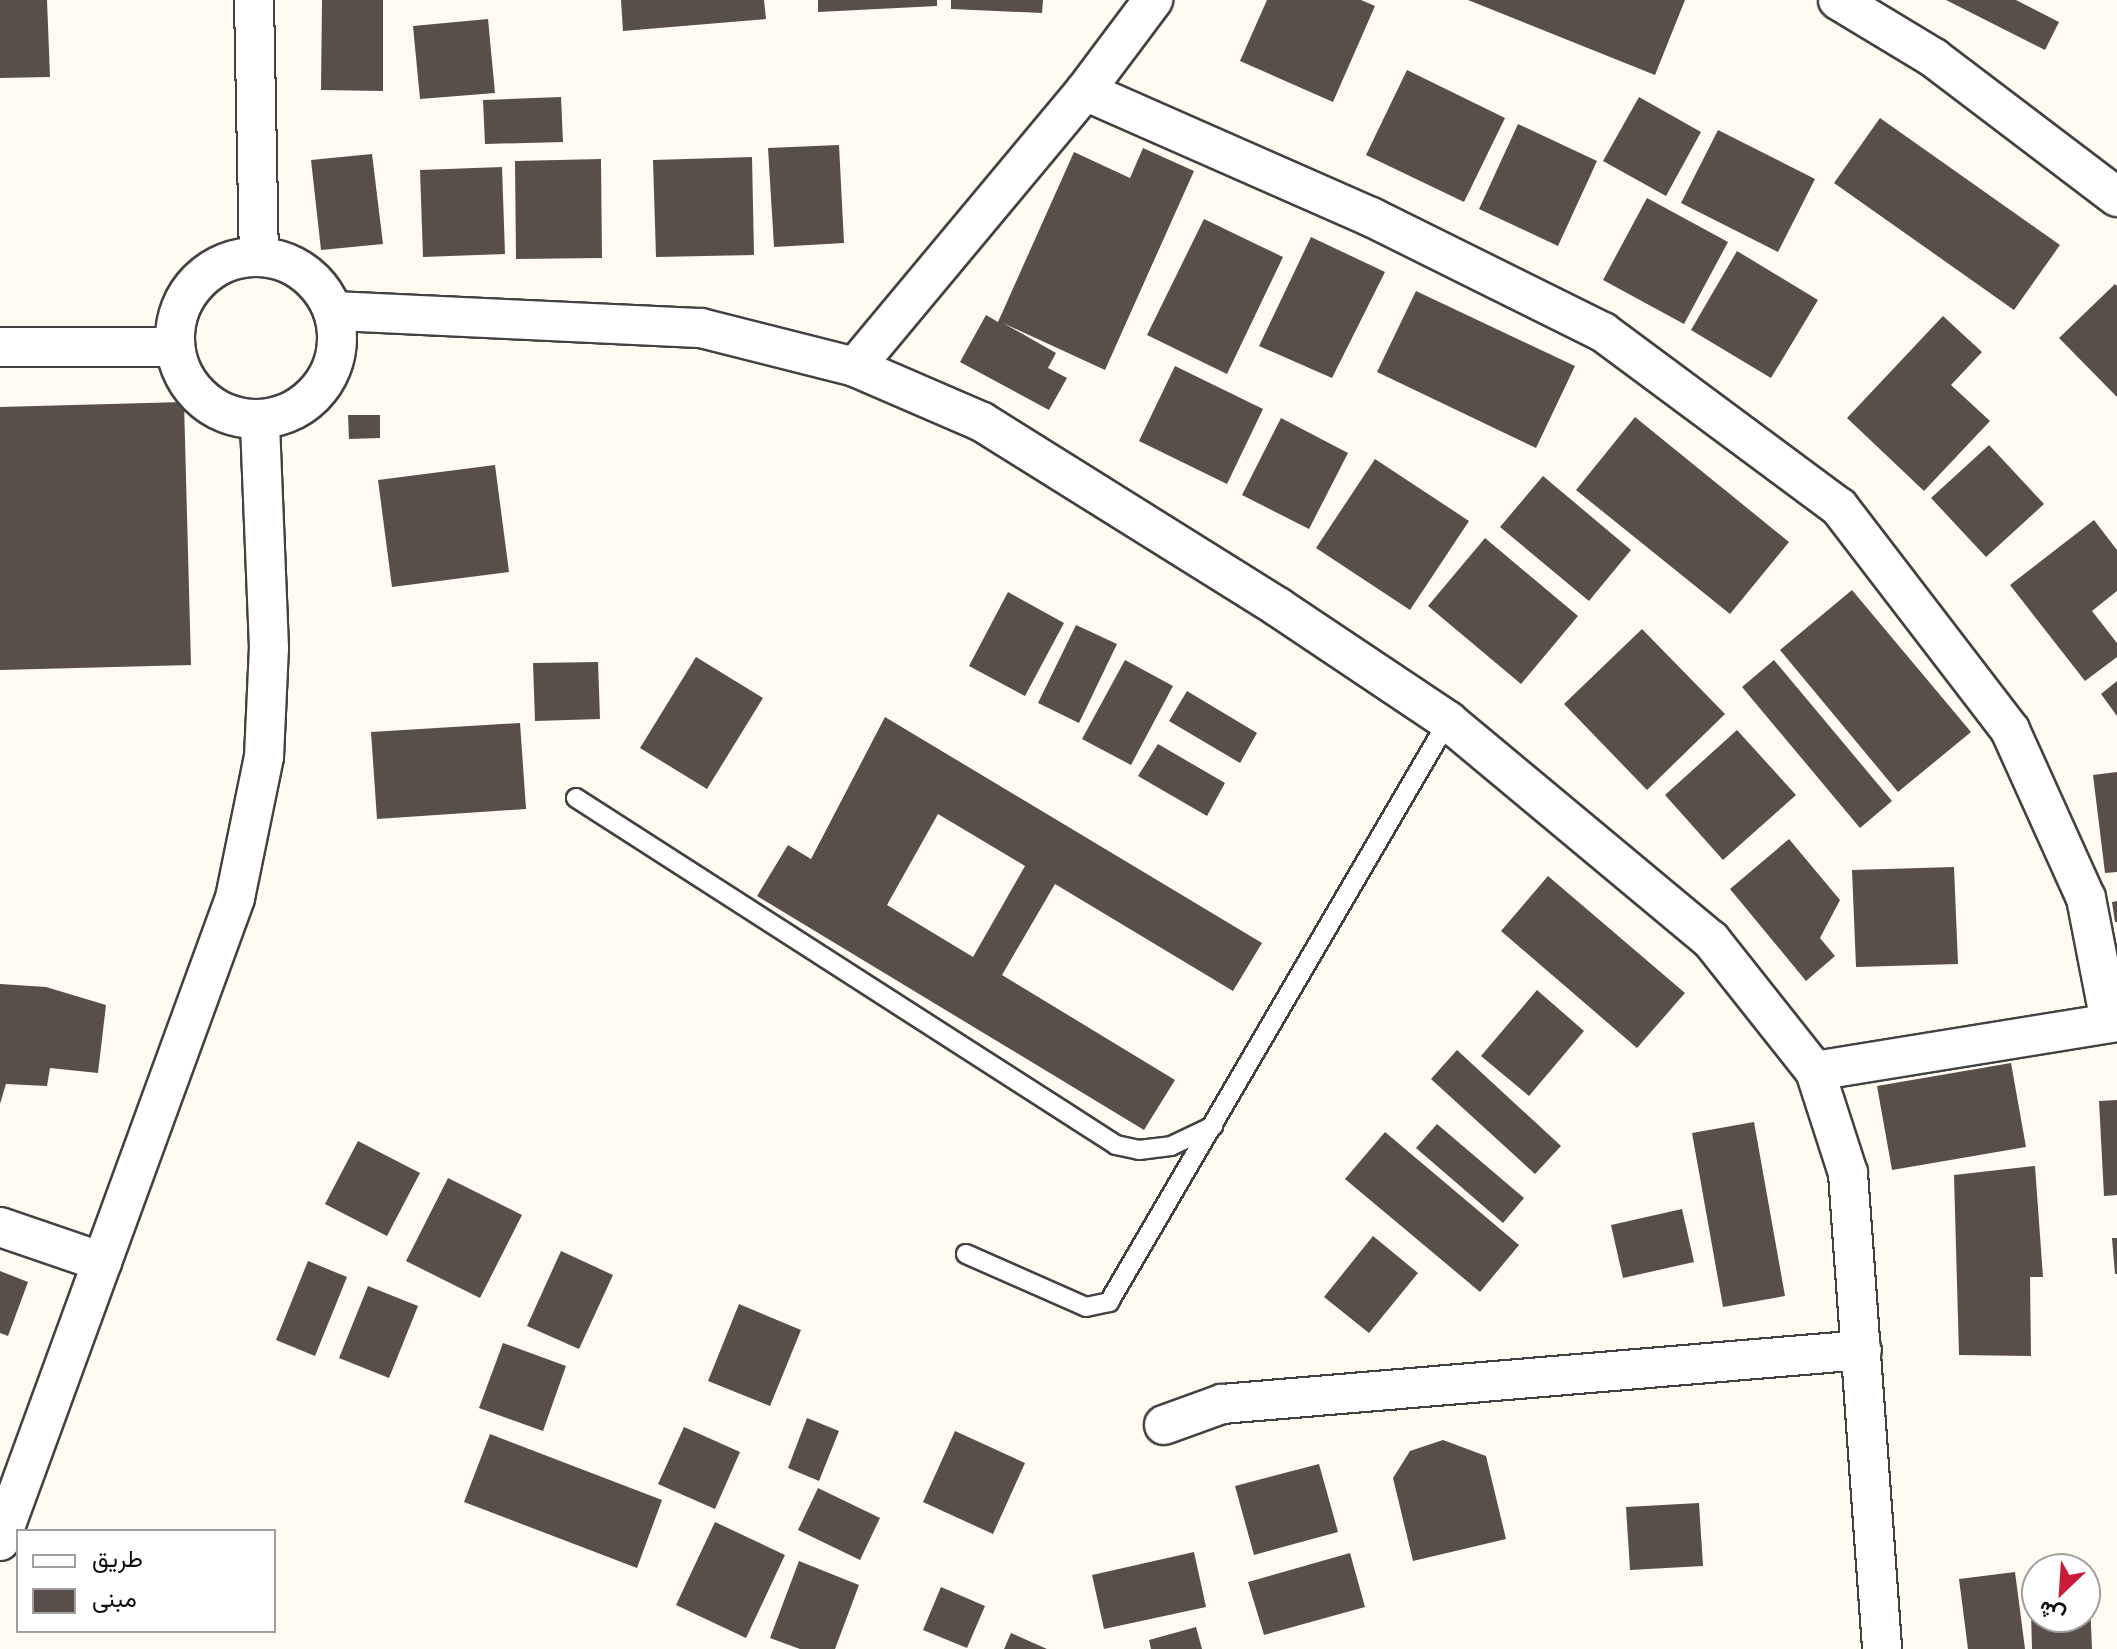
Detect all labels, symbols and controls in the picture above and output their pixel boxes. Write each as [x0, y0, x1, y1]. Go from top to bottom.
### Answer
legend [16, 1529, 276, 1633]
text: طريق [92, 1542, 143, 1575]
north arrow [2021, 1553, 2101, 1633]
text: مبنى [92, 1582, 137, 1615]
text: ش [2033, 1594, 2070, 1632]

